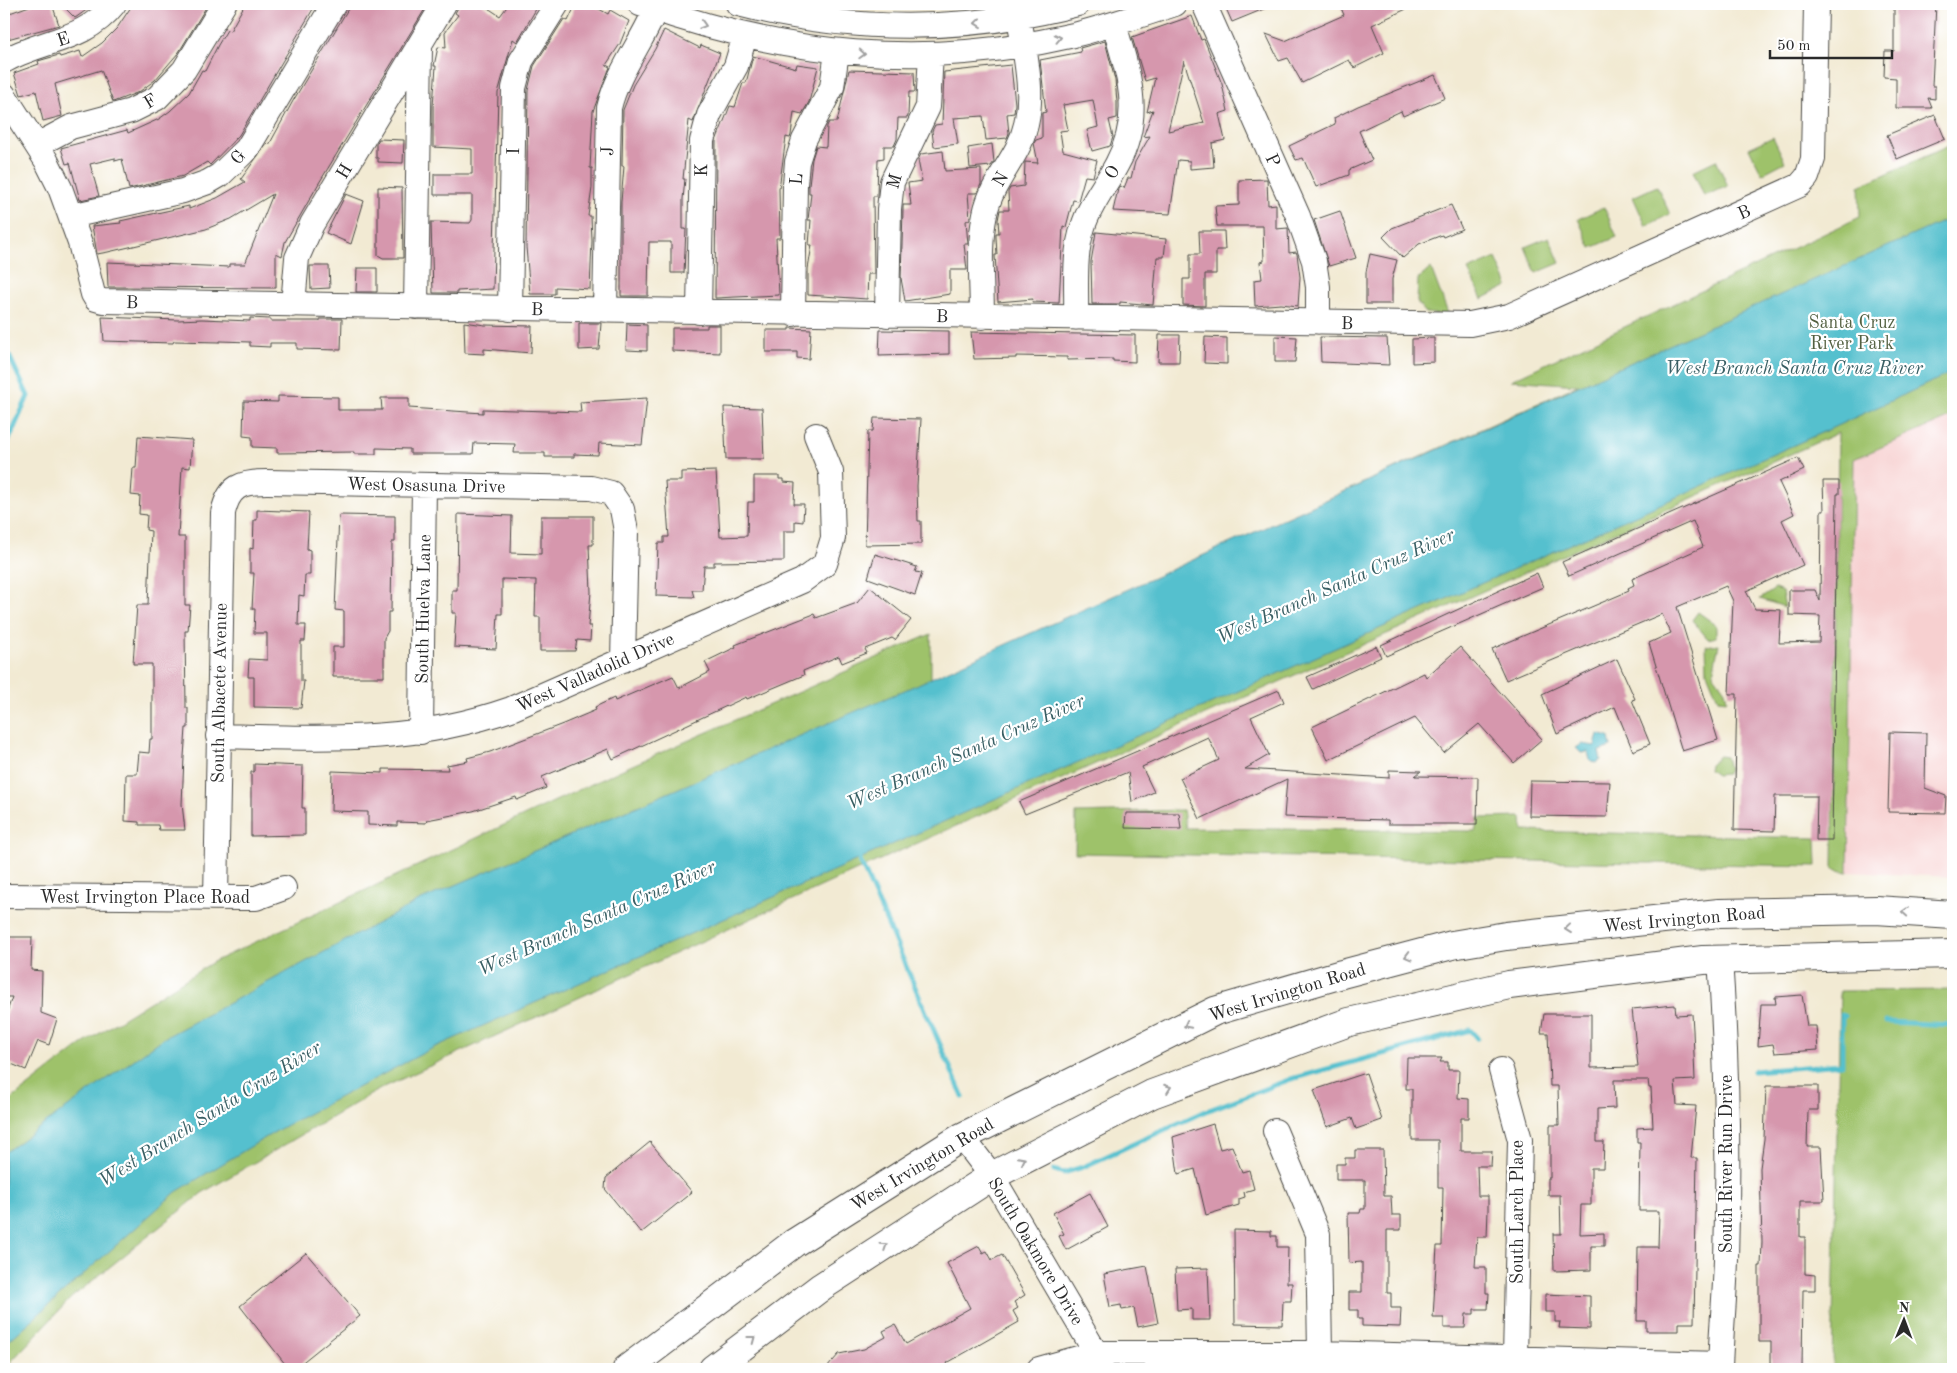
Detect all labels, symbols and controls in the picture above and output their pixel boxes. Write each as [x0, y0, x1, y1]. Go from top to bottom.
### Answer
one-way arrow [974, 17, 982, 28]
one-way arrow [698, 19, 706, 29]
scale bar [1770, 28, 1892, 60]
street label: E [55, 29, 72, 50]
one-way arrow [1054, 33, 1063, 44]
text: 50 m [1777, 39, 1811, 54]
one-way arrow [858, 48, 866, 59]
street label: F [141, 91, 160, 113]
street label: J [599, 146, 617, 156]
street label: G [228, 147, 250, 169]
street label: I [505, 147, 523, 155]
street label: P [1261, 151, 1283, 170]
street label: H [333, 161, 356, 182]
street label: K [693, 163, 711, 177]
street label: O [1102, 163, 1124, 182]
street label: N [990, 169, 1012, 190]
street label: L [788, 172, 806, 186]
street label: M [884, 172, 906, 191]
street label: B [1735, 202, 1754, 224]
street label: B [126, 294, 138, 312]
street label: B [531, 301, 543, 319]
street label: B [936, 308, 948, 326]
park label: Santa Cruz River Park [1809, 314, 1895, 353]
street label: B [1341, 315, 1353, 333]
water label: West Branch Santa Cruz River [1665, 360, 1924, 379]
street label: West Osasuna Drive [347, 476, 505, 496]
water label: West Branch Santa Cruz River [1214, 526, 1458, 648]
street label: South Huelva Lane [414, 534, 434, 684]
street label: South Albacete Avenue [209, 603, 231, 783]
street label: West Valladolid Drive [514, 630, 677, 716]
water label: West Branch Santa Cruz River [844, 692, 1088, 814]
water label: West Branch Santa Cruz River [475, 858, 719, 980]
street label: West Irvington Place Road [40, 889, 250, 907]
street label: West Irvington Road [1602, 904, 1766, 936]
one-way arrow [1900, 906, 1908, 917]
one-way arrow [1564, 923, 1572, 934]
one-way arrow [1405, 951, 1413, 961]
street label: West Irvington Road [1207, 960, 1368, 1025]
one-way arrow [1183, 1019, 1192, 1029]
water label: West Branch Santa Cruz River [96, 1038, 325, 1192]
street label: South River Run Drive [1718, 1075, 1736, 1253]
one-way arrow [1163, 1084, 1172, 1094]
street label: West Irvington Road [848, 1115, 997, 1215]
street label: South Larch Place [1509, 1140, 1527, 1284]
one-way arrow [1017, 1156, 1026, 1166]
street label: South Oakmore Drive [984, 1175, 1086, 1329]
one-way arrow [879, 1242, 888, 1252]
north arrow [1880, 1296, 1930, 1346]
text: N [1899, 1301, 1910, 1315]
one-way arrow [746, 1337, 755, 1345]

